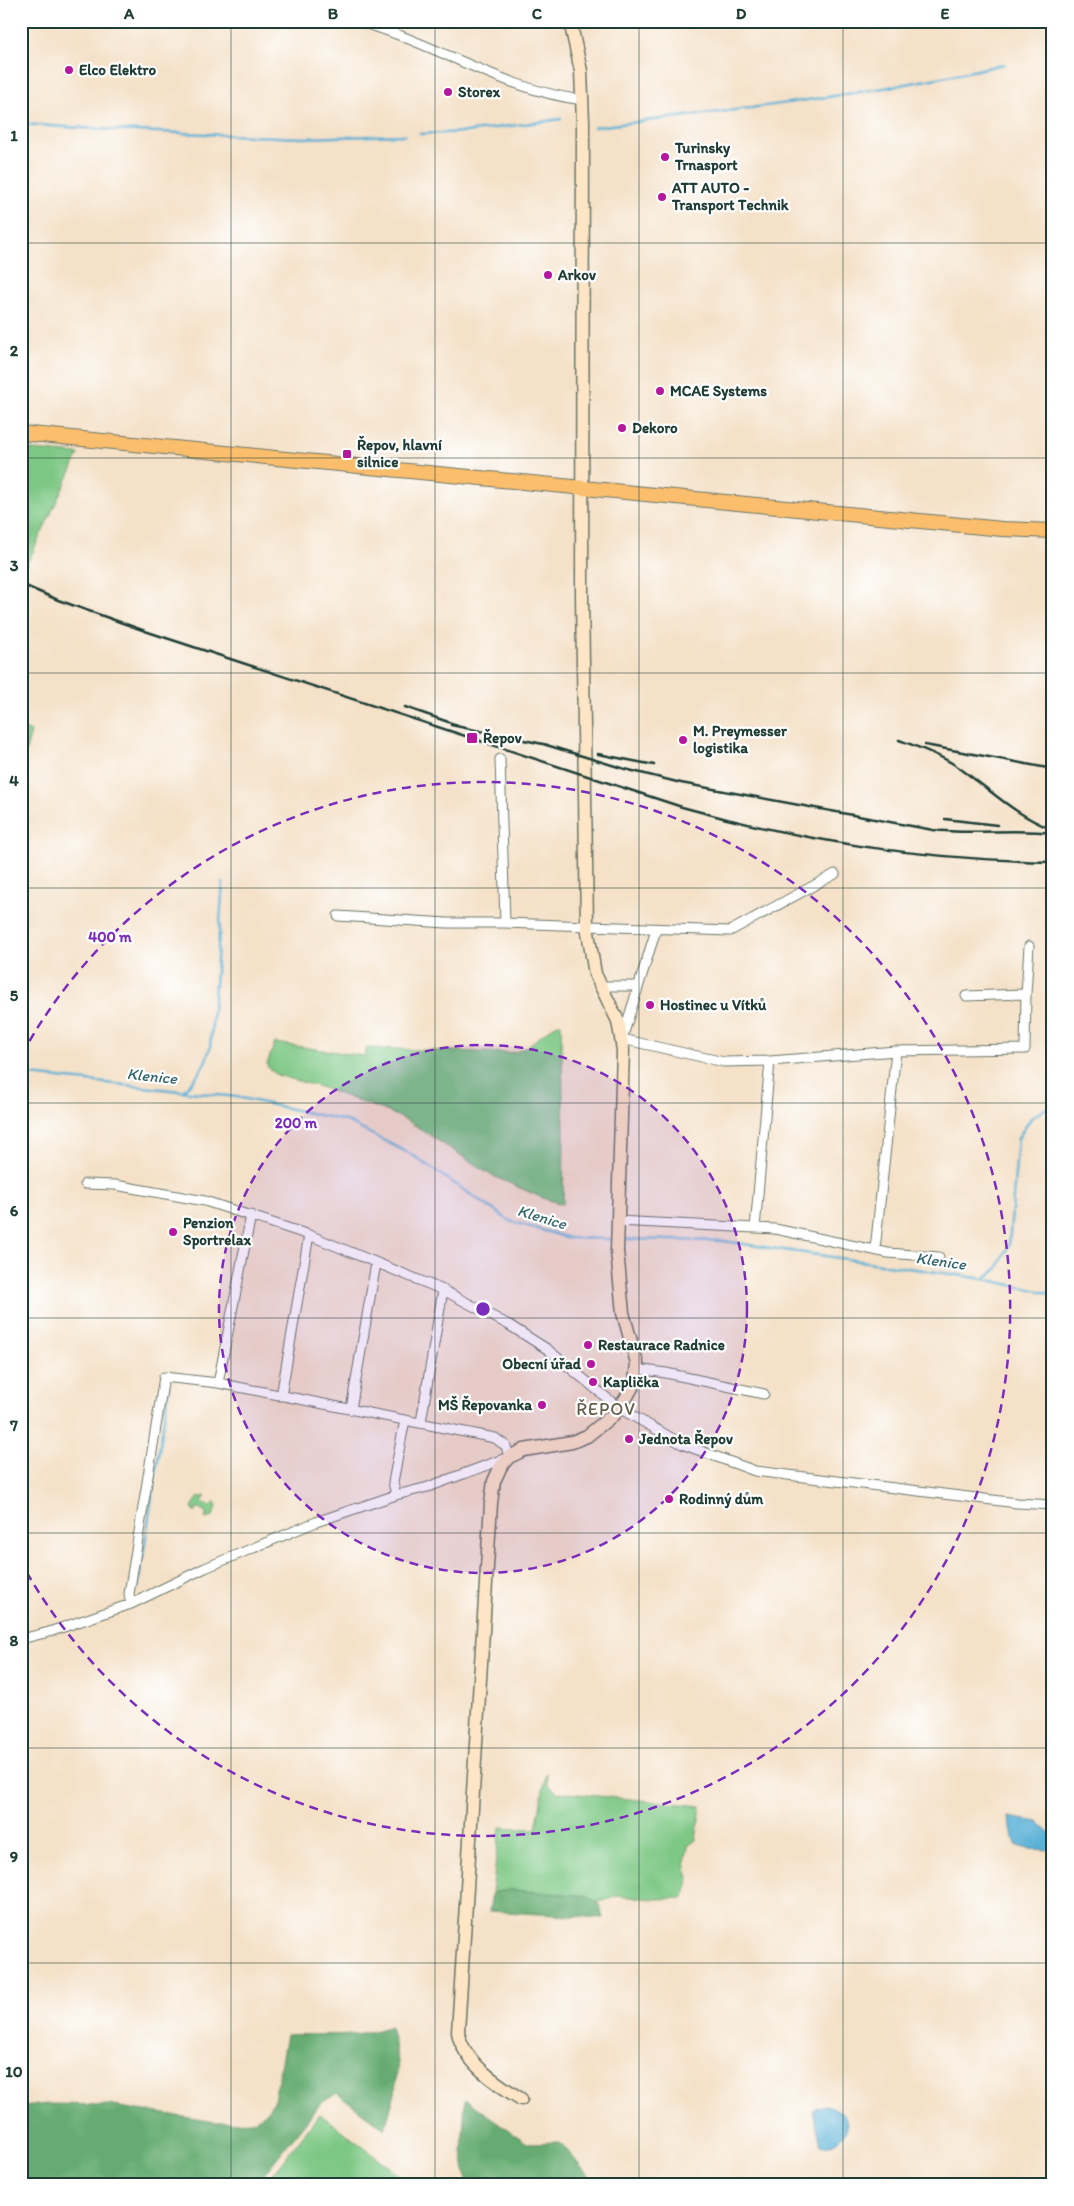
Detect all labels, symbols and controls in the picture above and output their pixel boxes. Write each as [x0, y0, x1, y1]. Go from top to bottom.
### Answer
text: A [123, 4, 135, 23]
text: B [328, 4, 339, 23]
text: C [532, 4, 543, 23]
text: D [736, 4, 747, 23]
text: E [941, 4, 950, 23]
place label: Elco Elektro [79, 61, 156, 79]
marker: Elco Elektro [63, 64, 75, 76]
place label: Storex [458, 83, 501, 101]
marker: Storex [442, 86, 454, 98]
text: 1 [10, 126, 18, 145]
place label: Turinsky Trnasport [674, 139, 738, 175]
marker: Turinsky Trnasport [659, 151, 671, 163]
place label: ATT AUTO - Transport Technik [671, 179, 789, 215]
marker: ATT AUTO - Transport Technik [656, 191, 668, 203]
place label: Arkov [557, 266, 596, 284]
marker: Arkov [542, 269, 554, 281]
text: 2 [10, 341, 19, 360]
place label: MCAE Systems [670, 382, 767, 401]
marker: MCAE Systems [654, 385, 666, 397]
place label: Dekoro [632, 419, 678, 437]
marker: Dekoro [616, 422, 628, 434]
place label: Řepov, hlavní silnice [357, 435, 442, 471]
marker: Řepov, hlavní silnice [341, 448, 353, 460]
text: 3 [10, 556, 19, 575]
place label: M. Preymesser logistika [693, 722, 788, 758]
place label: Řepov [483, 728, 522, 748]
marker: Řepov [465, 731, 479, 745]
marker: M. Preymesser logistika [677, 734, 689, 746]
text: 4 [9, 771, 19, 790]
text: 400 m [88, 928, 132, 946]
text: 5 [10, 986, 19, 1005]
place label: Hostinec u Vítků [660, 996, 767, 1014]
marker: Hostinec u Vítků [644, 999, 656, 1011]
water label: Klenice [126, 1064, 179, 1088]
text: 200 m [275, 1114, 318, 1132]
text: 6 [10, 1201, 19, 1220]
water label: Klenice [515, 1201, 570, 1234]
place label: Penzion Sportrelax [183, 1214, 251, 1250]
marker: Penzion Sportrelax [167, 1226, 179, 1238]
water label: Klenice [915, 1248, 968, 1274]
centre of rings [474, 1300, 492, 1318]
place label: Restaurace Radnice [598, 1336, 725, 1354]
marker: Restaurace Radnice [582, 1339, 594, 1351]
place label: Obecní úřad [502, 1355, 582, 1373]
marker: Obecní úřad [585, 1358, 597, 1370]
place label: Kaplička [603, 1373, 659, 1392]
marker: Kaplička [587, 1376, 599, 1388]
place label: MŠ Řepovanka [438, 1395, 532, 1415]
district label: ŘEPOV [576, 1398, 636, 1420]
marker: MŠ Řepovanka [536, 1399, 548, 1411]
text: 7 [9, 1416, 18, 1435]
place label: Jednota Řepov [638, 1429, 733, 1449]
marker: Jednota Řepov [623, 1433, 635, 1445]
place label: Rodinný dům [679, 1490, 764, 1509]
marker: Rodinný dům [663, 1493, 675, 1505]
text: 8 [10, 1631, 19, 1650]
text: 9 [10, 1847, 18, 1866]
text: 10 [5, 2062, 23, 2081]

